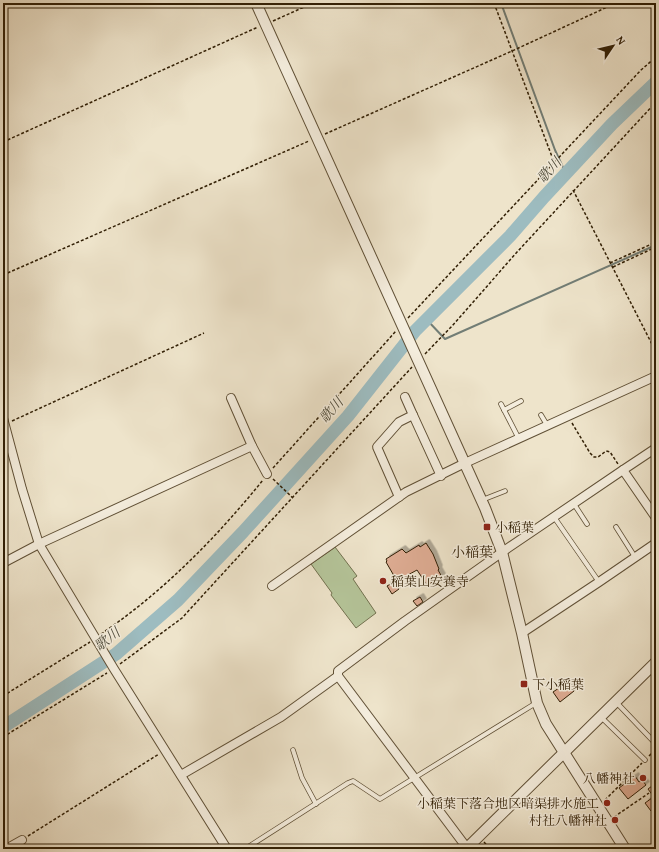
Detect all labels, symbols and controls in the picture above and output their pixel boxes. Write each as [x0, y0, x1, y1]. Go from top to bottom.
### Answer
north arrow [593, 26, 633, 66]
text: N [613, 33, 630, 48]
water label: 歌川 [532, 151, 567, 187]
water label: 歌川 [314, 391, 349, 427]
place label: 小稲葉 [495, 518, 534, 537]
marker: 小稲葉 [482, 522, 492, 532]
district label: 小稲葉 [451, 542, 493, 562]
place label: 稲葉山安養寺 [391, 572, 469, 591]
marker: 稲葉山安養寺 [378, 576, 388, 586]
water label: 歌川 [90, 621, 126, 655]
place label: 下小稲葉 [532, 675, 584, 694]
marker: 下小稲葉 [519, 679, 529, 689]
place label: 八幡神社 [583, 769, 635, 788]
marker: 八幡神社 [638, 773, 648, 783]
place label: 小稲葉下落合地区暗渠排水施工 [417, 794, 599, 813]
marker: 小稲葉下落合地区暗渠排水施工 [602, 798, 612, 808]
place label: 村社八幡神社 [529, 811, 607, 830]
marker: 村社八幡神社 [610, 815, 620, 825]

